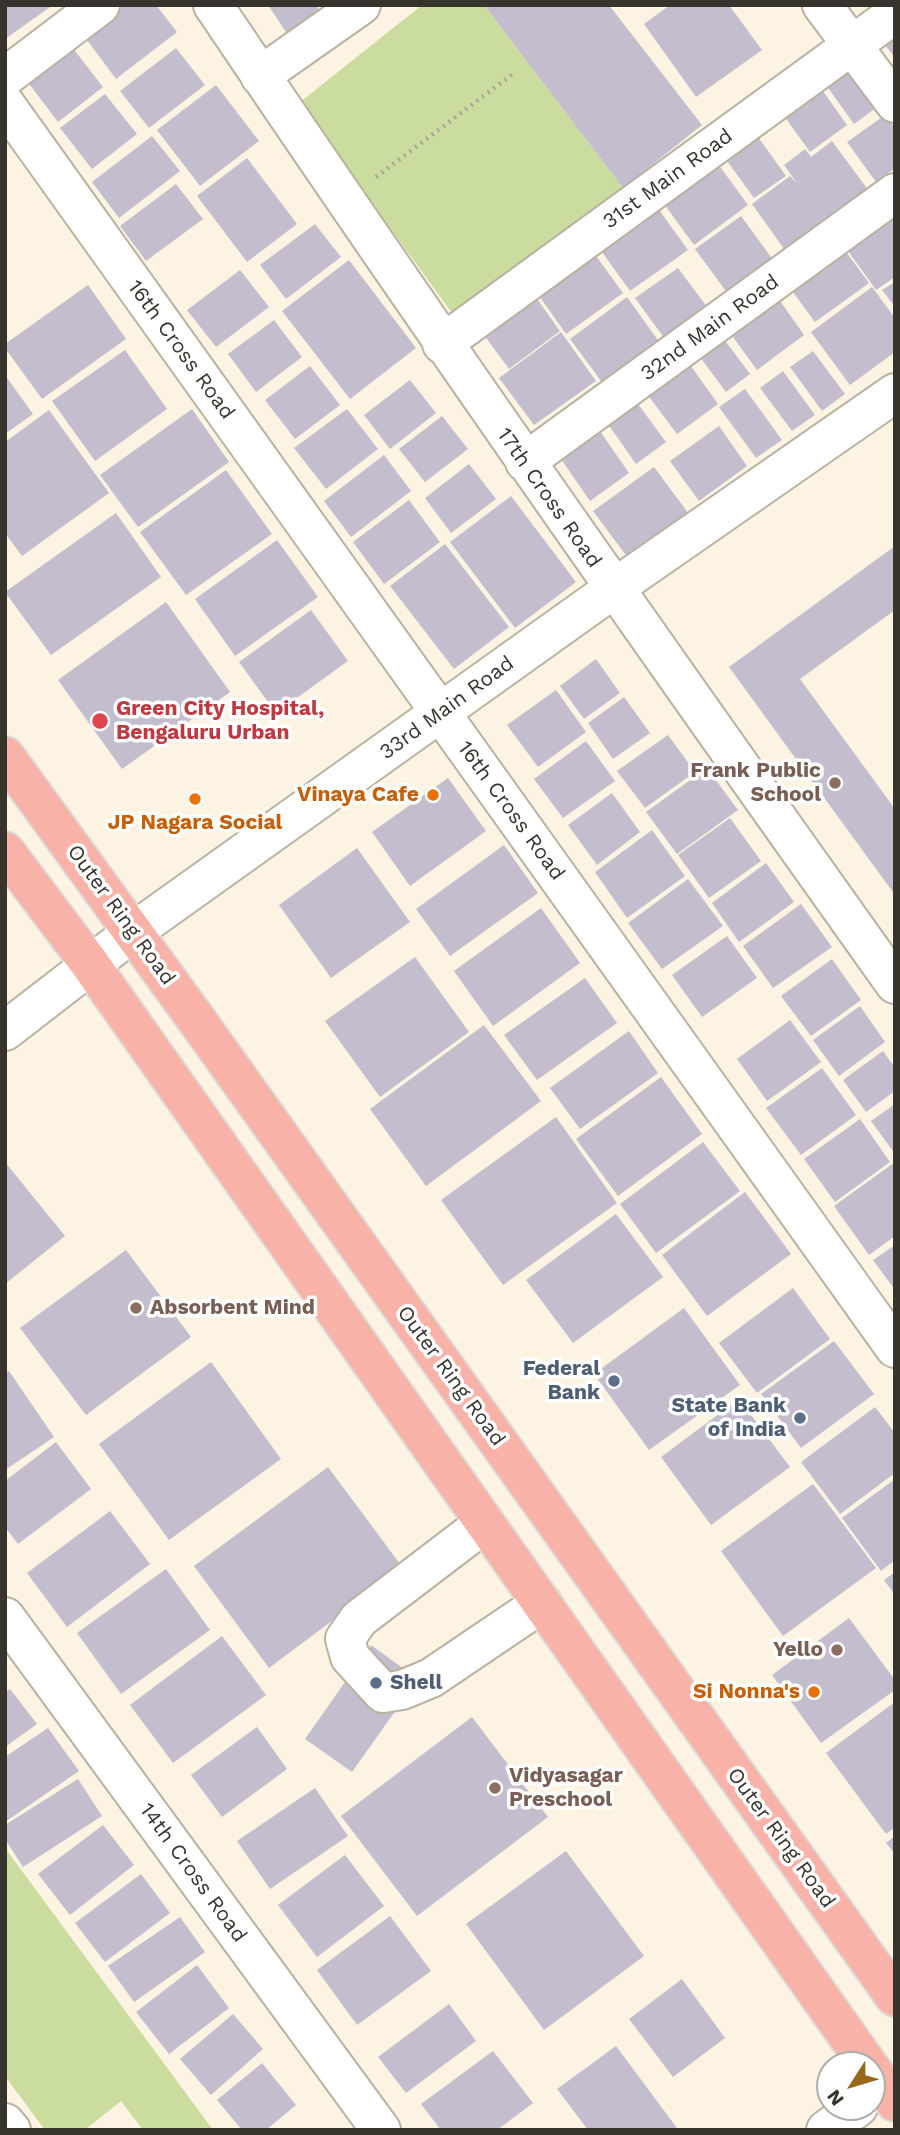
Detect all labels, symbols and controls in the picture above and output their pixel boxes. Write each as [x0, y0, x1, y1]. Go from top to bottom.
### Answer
street label: 31st Main Road [598, 123, 738, 235]
street label: 32nd Main Road [636, 269, 784, 387]
street label: 16th Cross Road [122, 276, 240, 424]
street label: 17th Cross Road [491, 423, 607, 573]
street label: 33rd Main Road [375, 651, 519, 765]
place label: Green City Hospital, Bengaluru Urban [116, 696, 324, 746]
marker: Green City Hospital, Bengaluru Urban [90, 711, 110, 731]
street label: 16th Cross Road [452, 737, 570, 885]
place label: Frank Public School [690, 758, 821, 808]
marker: Frank Public School [827, 775, 843, 791]
place label: Vinaya Cafe [297, 782, 419, 808]
marker: Vinaya Cafe [425, 787, 441, 803]
marker: JP Nagara Social [187, 791, 203, 807]
place label: JP Nagara Social [108, 810, 282, 836]
street label: Outer Ring Road [62, 840, 180, 990]
place label: Absorbent Mind [150, 1295, 315, 1321]
marker: Absorbent Mind [128, 1300, 144, 1316]
street label: Outer Ring Road [392, 1301, 510, 1451]
place label: Federal Bank [523, 1356, 600, 1406]
marker: Federal Bank [606, 1373, 622, 1389]
place label: State Bank of India [671, 1393, 786, 1443]
marker: State Bank of India [792, 1410, 808, 1426]
place label: Yello [773, 1637, 823, 1663]
marker: Yello [829, 1642, 845, 1658]
place label: Shell [390, 1670, 442, 1696]
marker: Shell [368, 1675, 384, 1691]
place label: Si Nonna's [693, 1679, 800, 1705]
marker: Si Nonna's [806, 1684, 822, 1700]
place label: Vidyasagar Preschool [509, 1763, 623, 1813]
street label: Outer Ring Road [722, 1763, 840, 1913]
marker: Vidyasagar Preschool [487, 1780, 503, 1796]
street label: 14th Cross Road [134, 1799, 252, 1947]
north arrow [816, 2051, 886, 2121]
text: N [822, 2085, 849, 2110]

